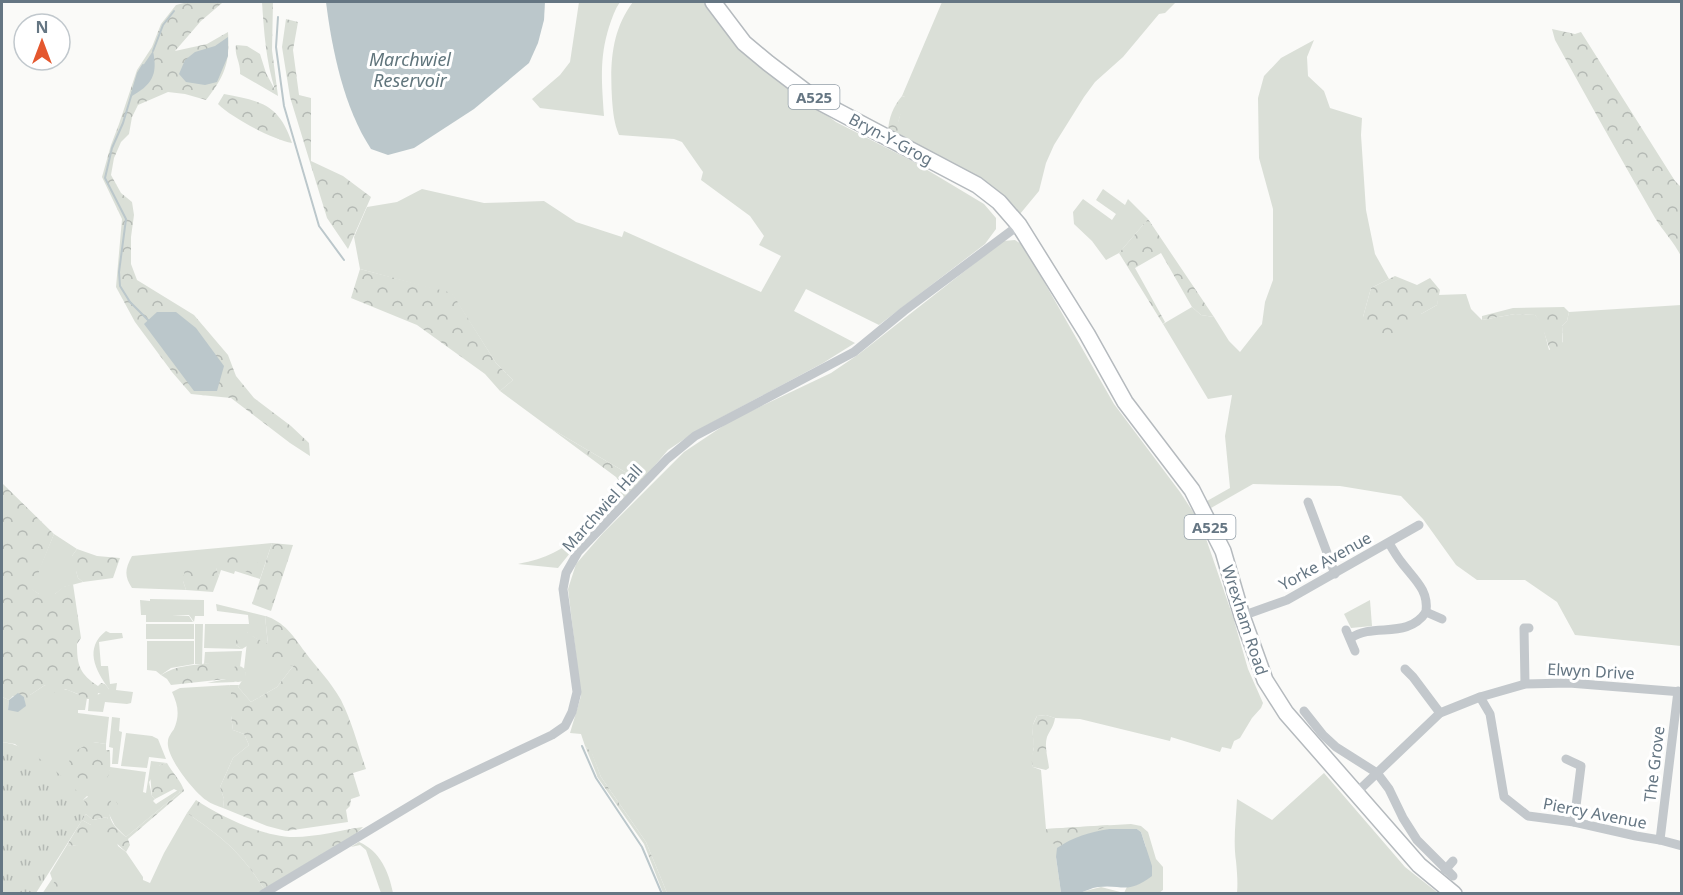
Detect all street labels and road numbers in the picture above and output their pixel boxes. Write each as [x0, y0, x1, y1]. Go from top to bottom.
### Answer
road number: A525 [788, 85, 840, 109]
street label: Bryn-Y-Grog [845, 108, 937, 170]
street label: Marchwiel Hall [557, 460, 647, 556]
road number: A525 [1184, 515, 1236, 539]
street label: Yorke Avenue [1275, 527, 1375, 595]
street label: Wrexham Road [1217, 562, 1273, 678]
street label: Elwyn Drive [1547, 658, 1635, 684]
street label: The Grove [1638, 725, 1670, 803]
street label: Piercy Avenue [1541, 792, 1649, 834]

